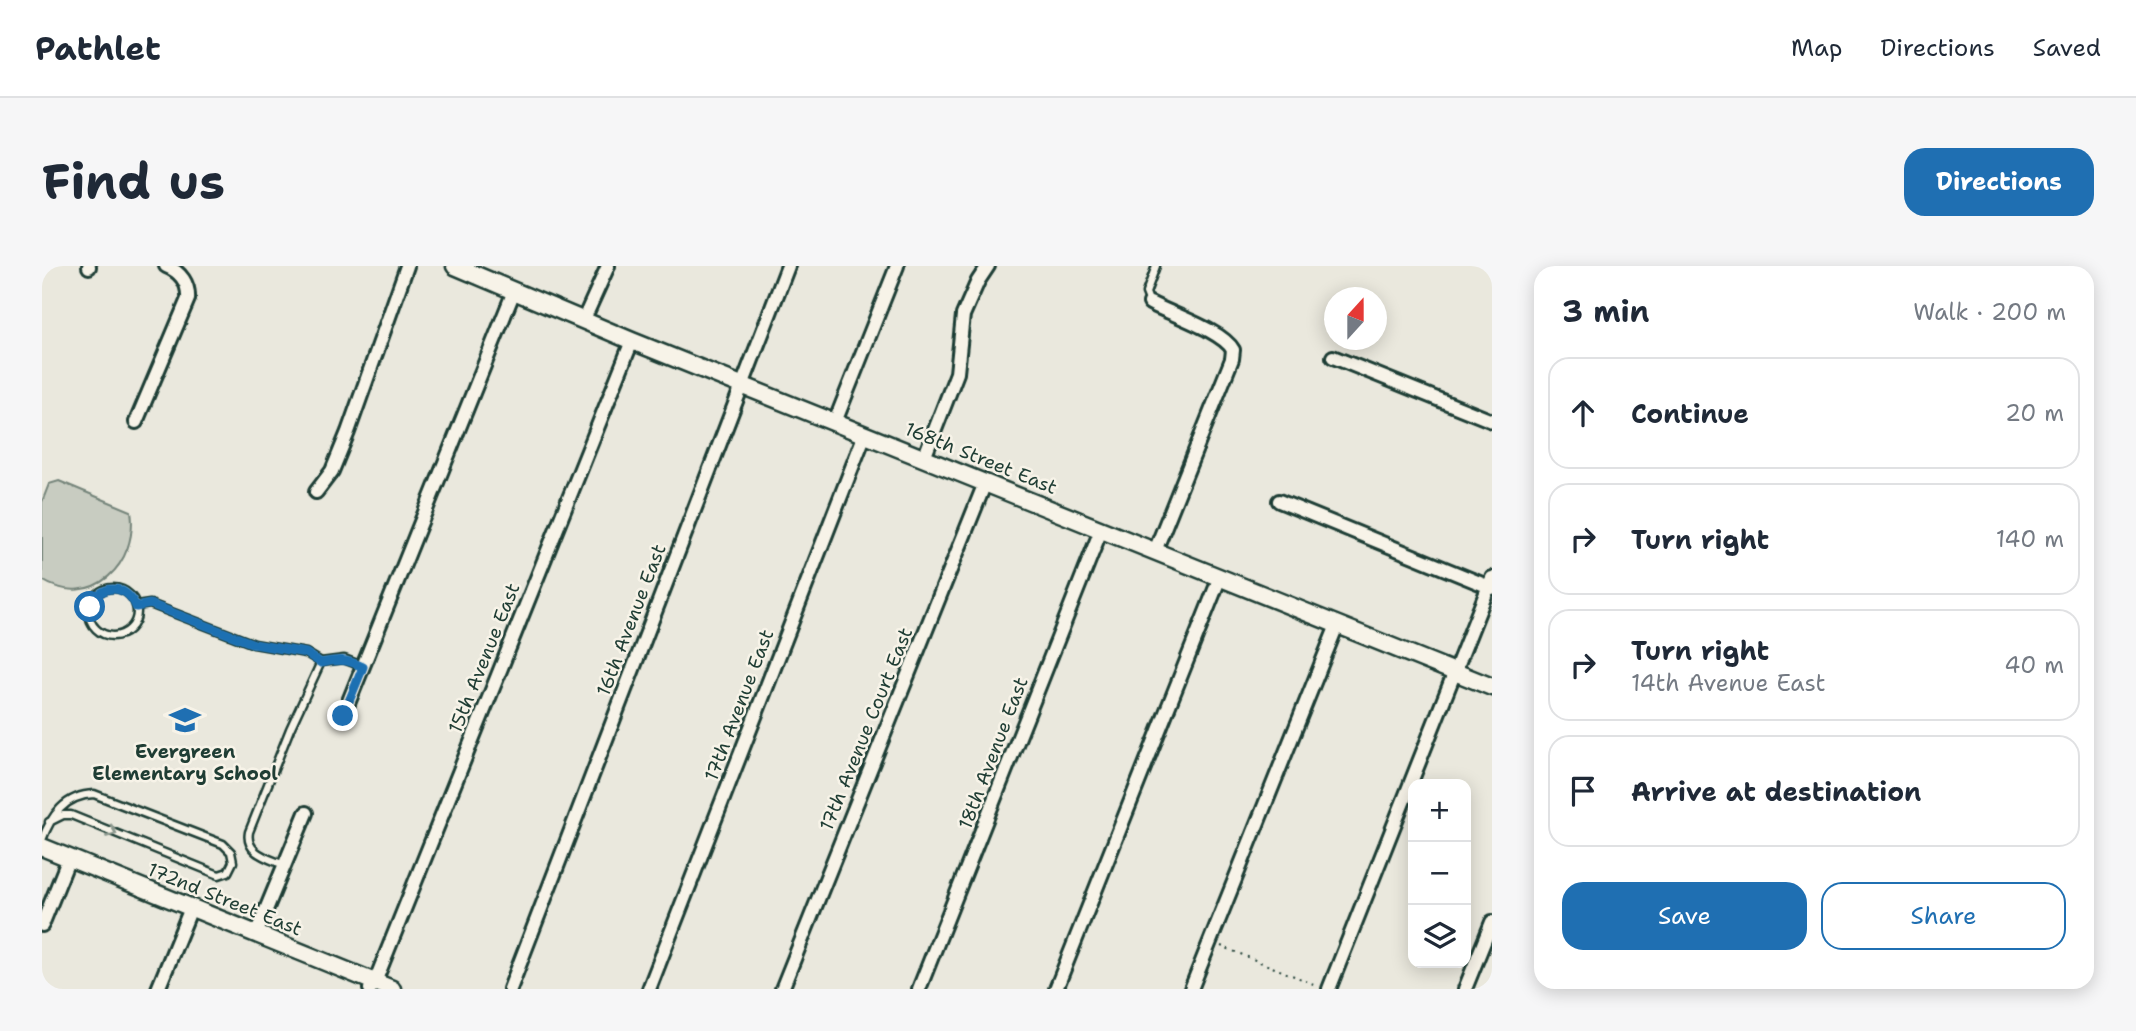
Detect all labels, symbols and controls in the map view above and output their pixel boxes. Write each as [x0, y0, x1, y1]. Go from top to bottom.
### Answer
text: Pathlet [35, 26, 161, 71]
text: Map [1791, 32, 1842, 64]
text: Directions [1880, 32, 1995, 64]
text: Saved [2033, 32, 2101, 64]
button: Directions [1904, 148, 2094, 216]
text: Find us [42, 149, 225, 215]
north arrow [1324, 287, 1387, 350]
text: 3 min [1562, 291, 1649, 332]
text: Walk · 200 m [1913, 297, 2066, 327]
icon: ahead [1564, 394, 1602, 432]
text: Continue [1631, 396, 1749, 431]
text: 20 m [2005, 398, 2064, 428]
street label: 168th Street East [901, 416, 1061, 500]
icon: right [1564, 520, 1602, 558]
text: Turn right [1631, 522, 1769, 557]
text: 140 m [1996, 524, 2064, 554]
street label: 16th Avenue East [591, 541, 671, 699]
street label: 15th Avenue East [442, 579, 526, 737]
route start [74, 591, 105, 622]
street label: 17th Avenue Court East [814, 624, 918, 834]
street label: 17th Avenue East [699, 626, 779, 784]
text: Turn right [1631, 633, 1769, 668]
icon: right [1564, 646, 1602, 684]
text: 40 m [2004, 650, 2064, 680]
text: 14th Avenue East [1631, 668, 1826, 698]
street label: 18th Avenue East [952, 673, 1034, 833]
route end [327, 700, 358, 731]
school or university icon: Evergreen Elementary School [168, 703, 202, 737]
place label: Evergreen Elementary School [92, 739, 278, 786]
icon: arrive [1564, 772, 1602, 810]
text: Arrive at destination [1631, 774, 1921, 809]
map controls [1408, 779, 1471, 968]
button: + [1408, 779, 1471, 842]
one-way arrow [105, 823, 117, 837]
button: − [1408, 842, 1471, 905]
street label: 172nd Street East [144, 857, 306, 941]
button: Save [1562, 882, 1807, 950]
button: Share [1821, 882, 2066, 950]
button: layers [1408, 905, 1471, 968]

